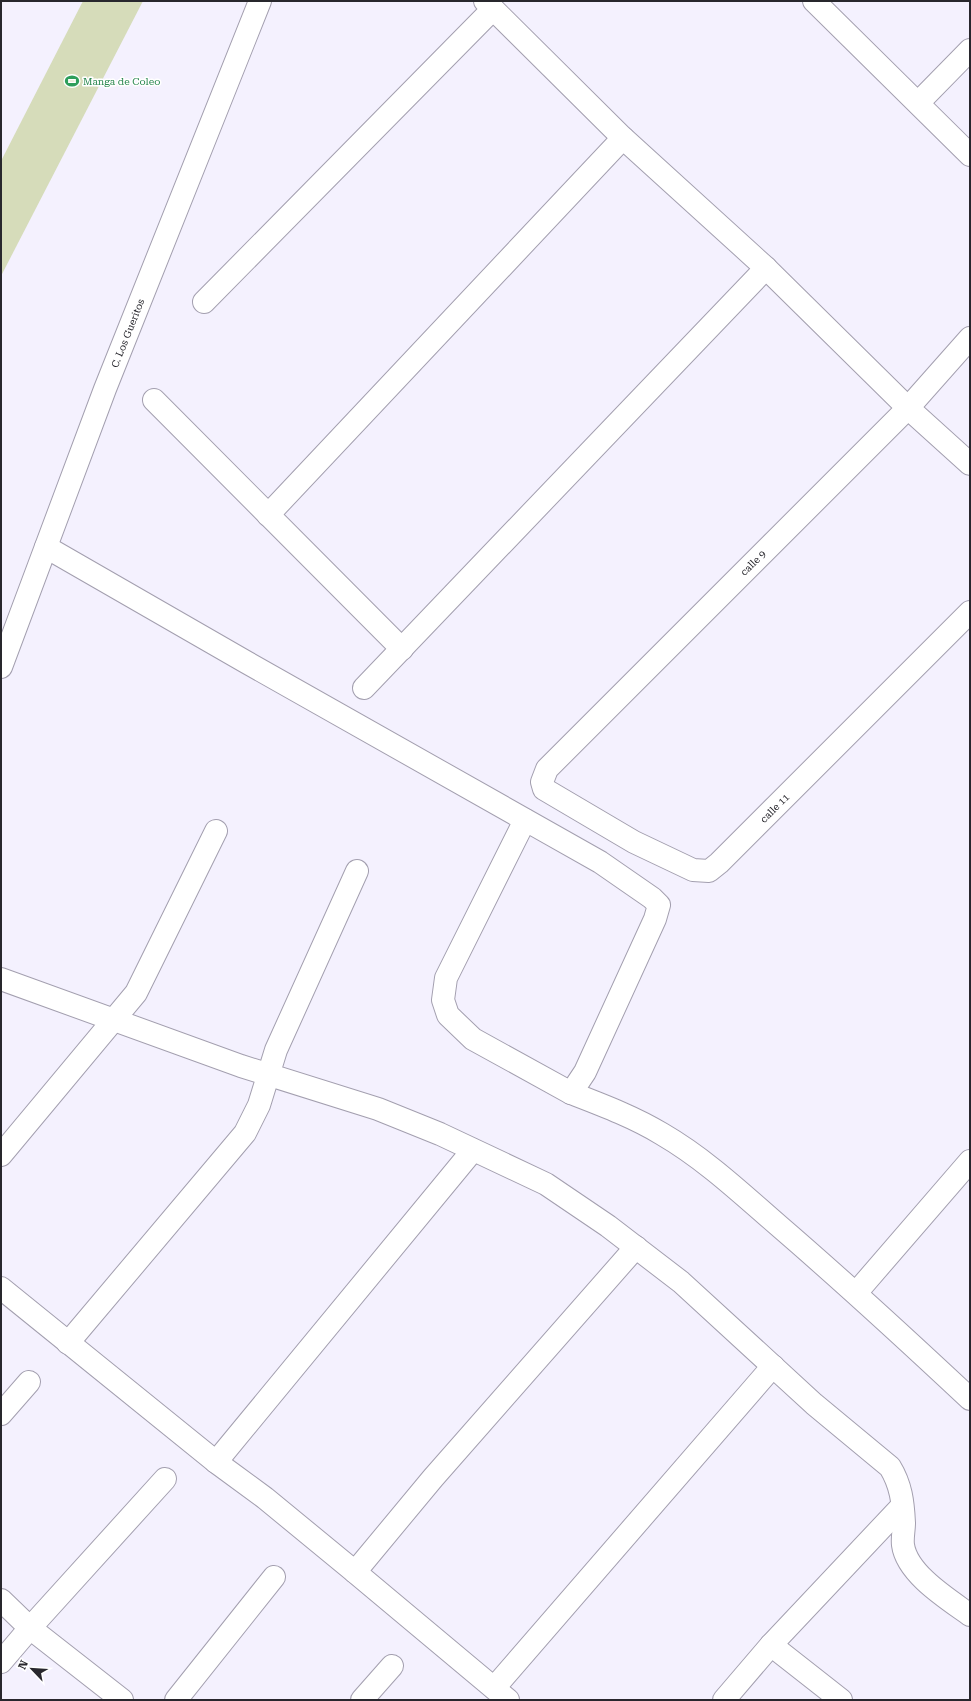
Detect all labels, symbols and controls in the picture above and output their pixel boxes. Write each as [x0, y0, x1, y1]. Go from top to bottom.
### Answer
sports icon: Manga de Coleo [64, 73, 80, 89]
place label: Manga de Coleo [83, 76, 160, 87]
street label: C. Los Gueritos [109, 297, 146, 369]
street label: calle 9 [738, 548, 768, 578]
street label: calle 11 [757, 791, 791, 825]
north arrow [12, 1649, 52, 1689]
text: N [16, 1658, 31, 1672]

